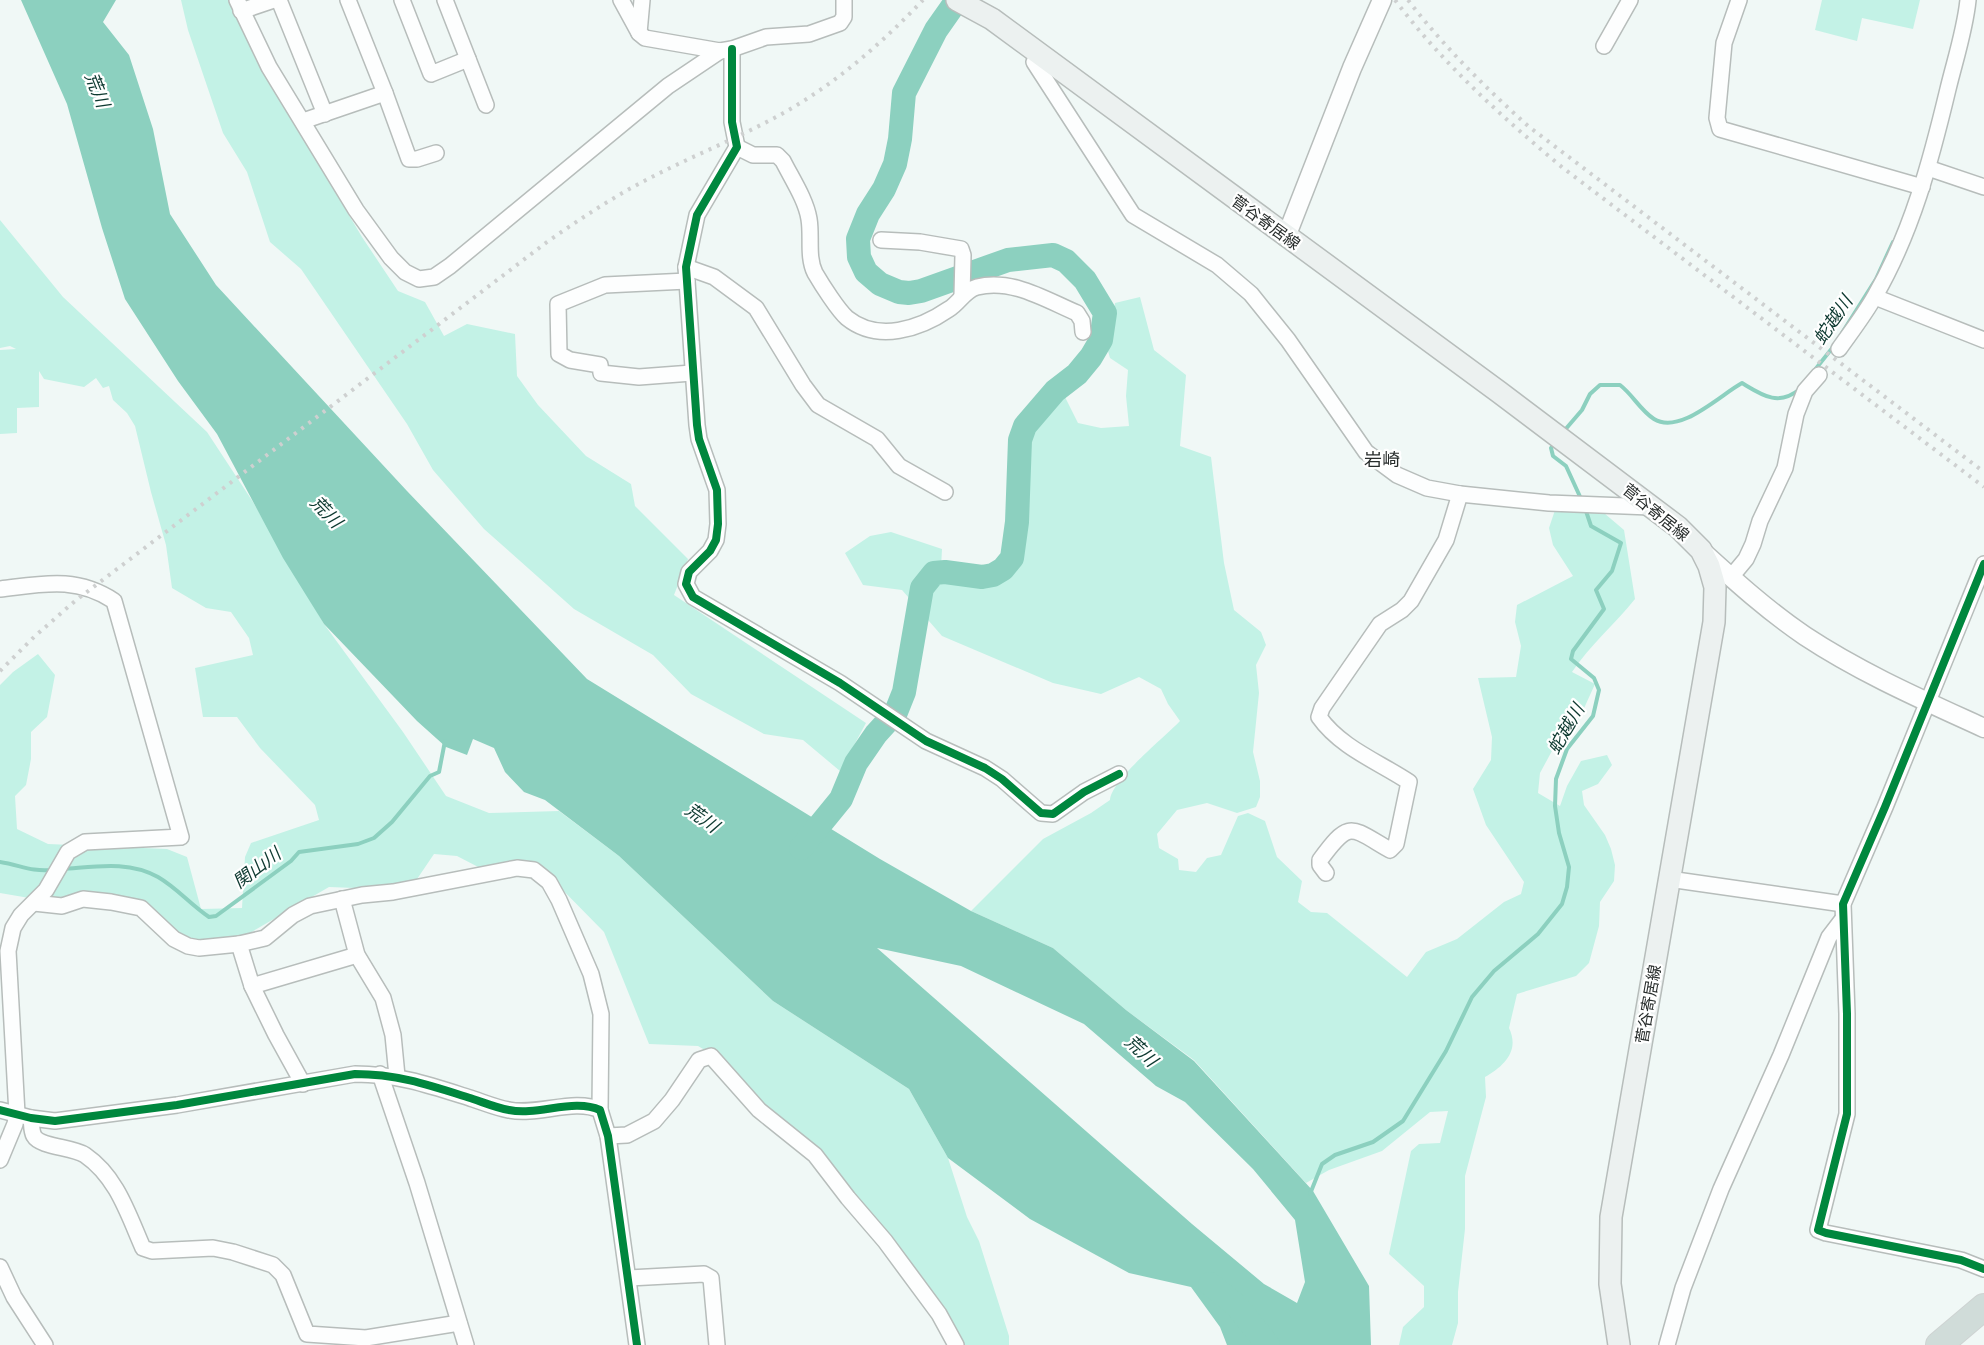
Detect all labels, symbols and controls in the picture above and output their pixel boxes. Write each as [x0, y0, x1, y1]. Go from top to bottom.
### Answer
water label: 荒川 [82, 69, 115, 112]
street label: 菅谷寄居線 [1228, 191, 1304, 253]
water label: 蛇越川 [1809, 290, 1857, 347]
district label: 岩崎 [1364, 449, 1400, 469]
street label: 菅谷寄居線 [1619, 480, 1693, 544]
water label: 荒川 [307, 491, 348, 533]
water label: 蛇越川 [1543, 698, 1588, 757]
water label: 荒川 [682, 799, 725, 837]
water label: 関山川 [229, 842, 286, 891]
street label: 菅谷寄居線 [1632, 963, 1664, 1045]
water label: 荒川 [1122, 1031, 1163, 1071]

